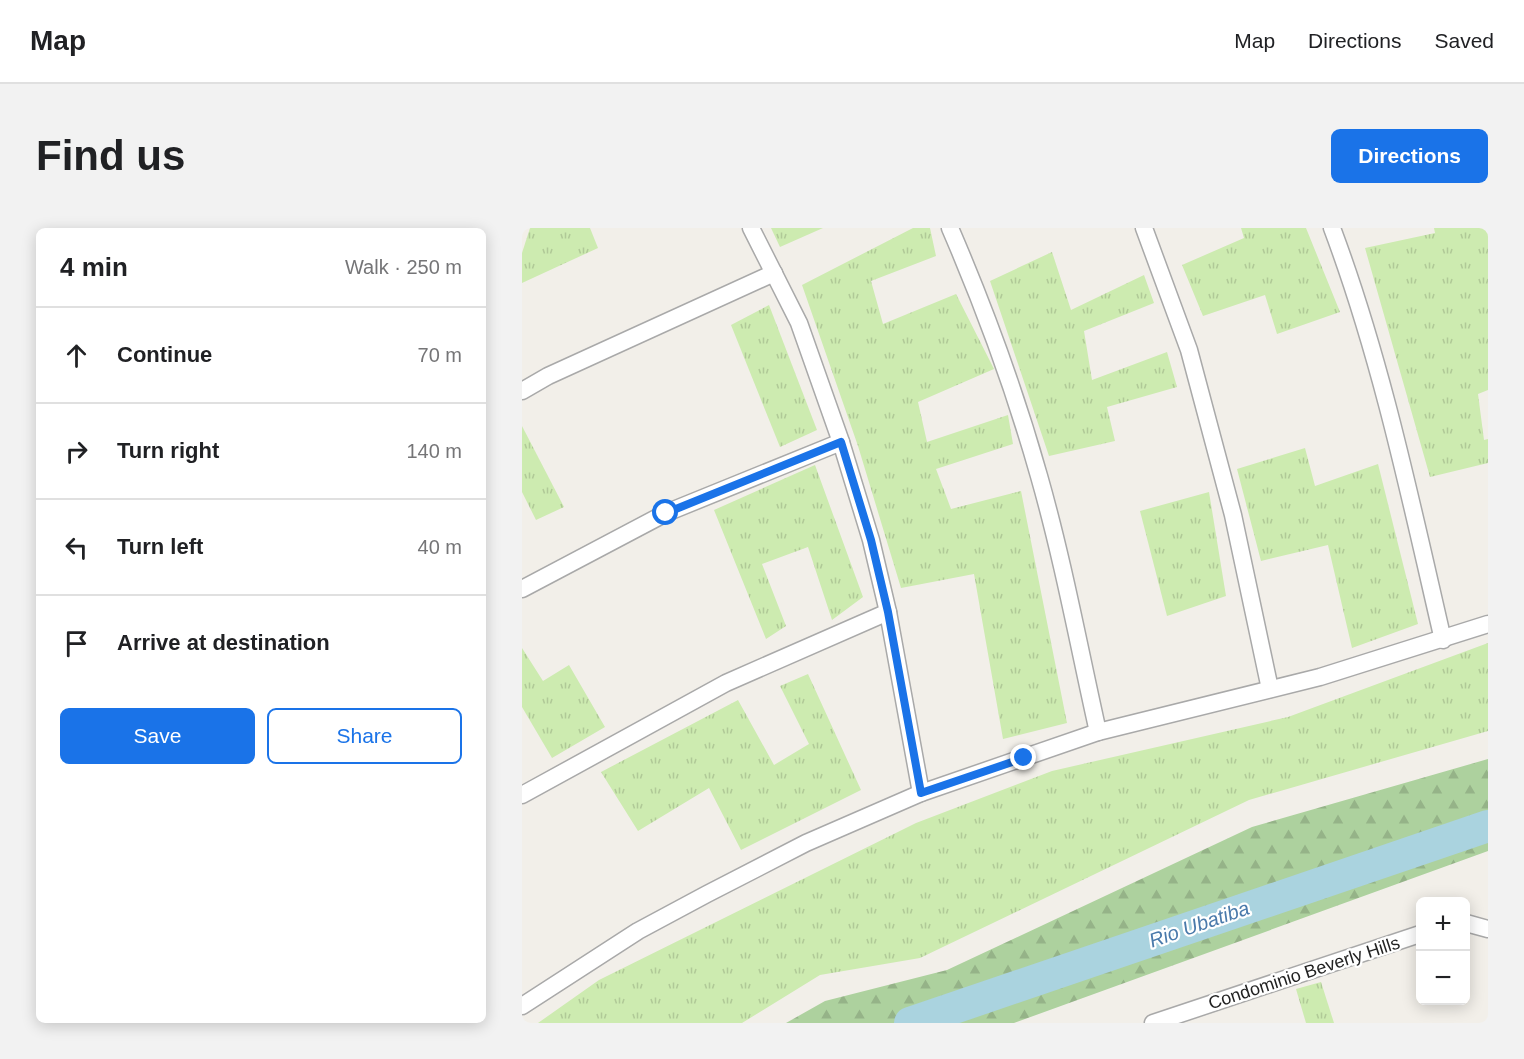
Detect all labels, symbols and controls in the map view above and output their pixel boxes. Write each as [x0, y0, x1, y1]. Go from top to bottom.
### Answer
text: Map [30, 25, 86, 56]
text: Map [1234, 29, 1275, 52]
text: Directions [1308, 29, 1401, 52]
text: Saved [1434, 29, 1494, 52]
button: Directions [1331, 129, 1488, 183]
text: Find us [36, 132, 185, 179]
text: 4 min [60, 252, 128, 282]
text: Walk · 250 m [345, 256, 462, 278]
icon: ahead [60, 339, 93, 372]
text: Continue [117, 342, 212, 367]
text: 70 m [418, 344, 462, 366]
icon: right [60, 435, 93, 468]
text: Turn right [117, 438, 219, 463]
text: 140 m [406, 440, 462, 462]
route start [652, 499, 678, 525]
icon: left [60, 531, 93, 564]
text: Turn left [117, 534, 203, 559]
text: 40 m [418, 536, 462, 558]
icon: arrive [60, 627, 93, 660]
text: Arrive at destination [117, 630, 330, 655]
button: Save [60, 708, 255, 764]
button: Share [267, 708, 462, 764]
route end [1010, 744, 1036, 770]
water label: Rio Ubatiba [1146, 897, 1252, 951]
map controls [1416, 897, 1470, 1005]
button: + [1416, 897, 1470, 951]
street label: Condominio Beverly Hills [1206, 933, 1402, 1013]
button: − [1416, 951, 1470, 1005]

